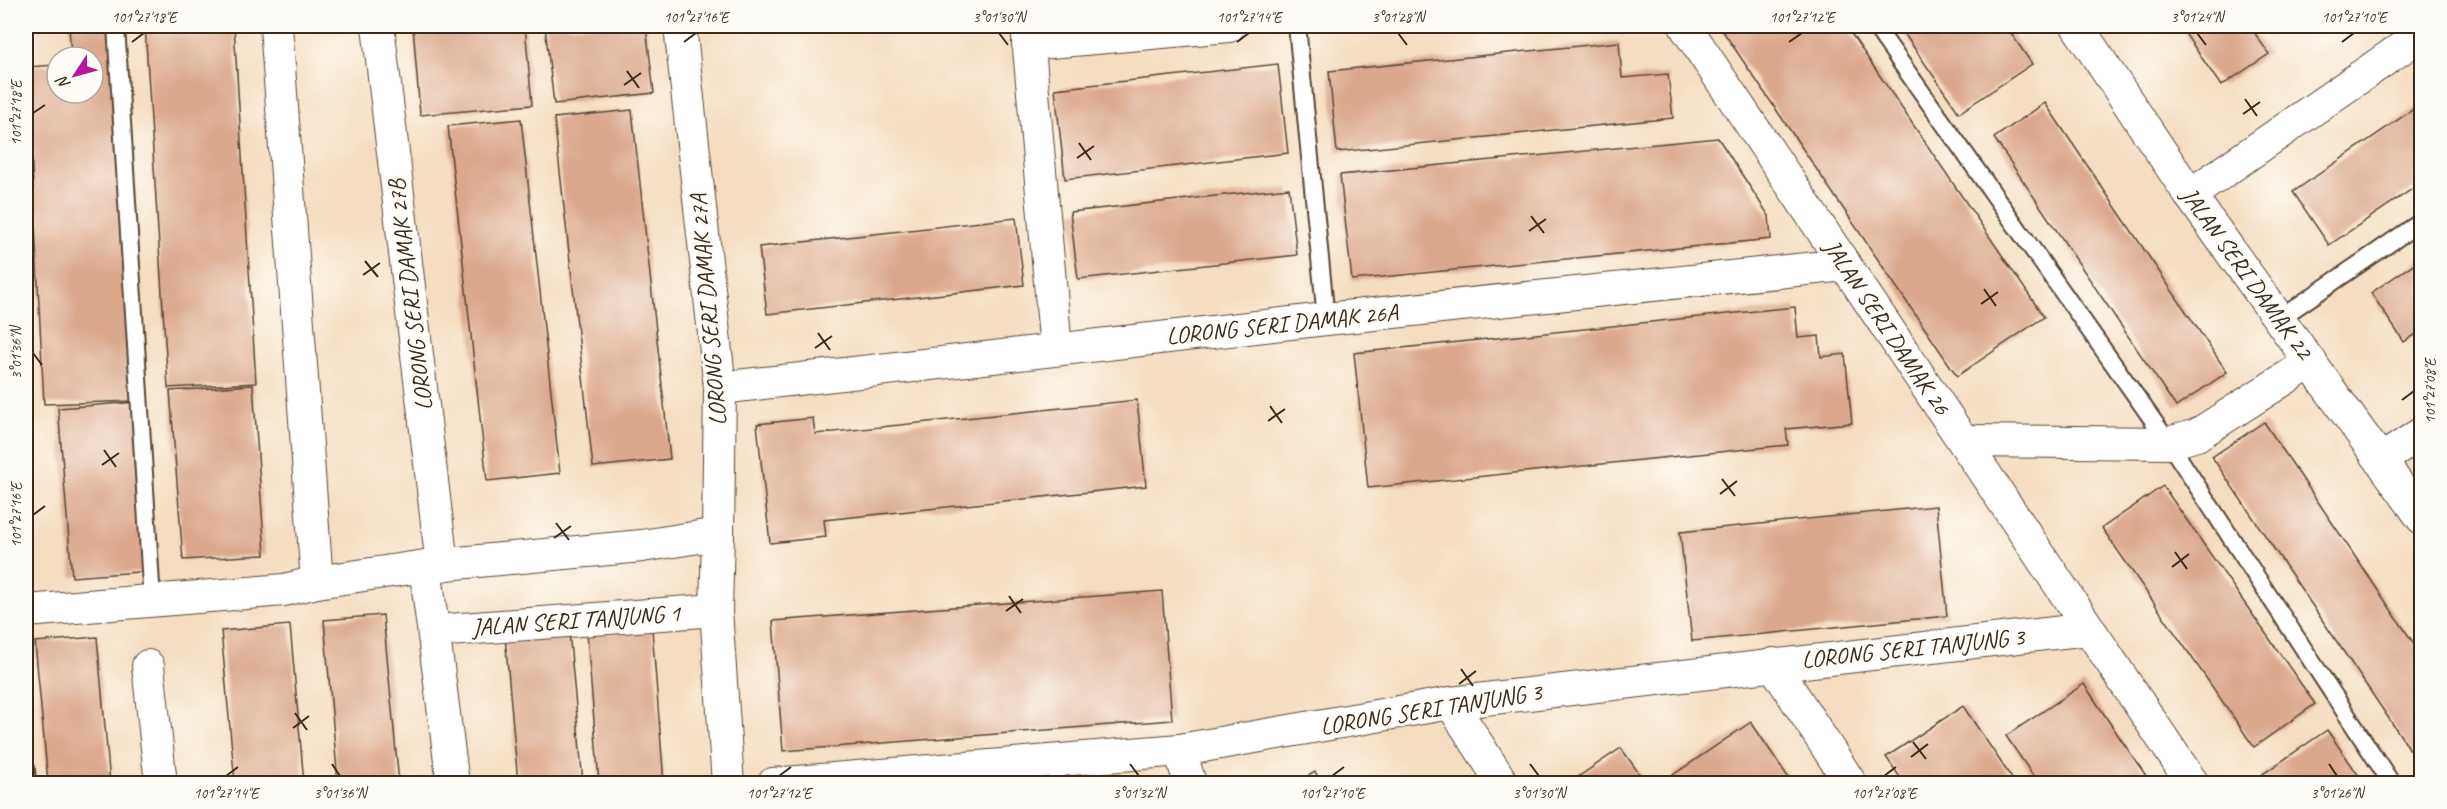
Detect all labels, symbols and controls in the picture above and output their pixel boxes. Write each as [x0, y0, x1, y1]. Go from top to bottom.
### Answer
text: 101°27'18"E [112, 8, 178, 27]
text: 101°27'16"E [664, 8, 730, 27]
text: 3°01'30"N [973, 8, 1028, 27]
text: 101°27'14"E [1217, 8, 1283, 27]
text: 3°01'28"N [1372, 8, 1427, 27]
text: 101°27'12"E [1770, 8, 1836, 27]
text: 3°01'24"N [2171, 8, 2226, 27]
text: 101°27'10"E [2322, 8, 2388, 27]
north arrow [45, 45, 105, 105]
text: N [51, 71, 75, 93]
text: 101°27'18"E [7, 79, 26, 145]
street label: LORONG SERI DAMAK 27B [381, 176, 439, 412]
street label: JALAN SERI DAMAK 22 [2174, 180, 2321, 367]
street label: LORONG SERI DAMAK 27A [683, 192, 733, 427]
street label: JALAN SERI DAMAK 26 [1817, 233, 1957, 421]
street label: LORONG SERI DAMAK 26A [1165, 297, 1400, 351]
text: 3°01'36"N [7, 324, 26, 379]
text: 101°27'08"E [2421, 357, 2440, 423]
text: 101°27'16"E [7, 481, 26, 547]
street label: JALAN SERI TANJUNG 1 [470, 598, 682, 642]
street label: LORONG SERI TANJUNG 3 [1800, 621, 2028, 675]
street label: LORONG SERI TANJUNG 3 [1318, 676, 1546, 741]
text: 101°27'14"E [194, 784, 260, 803]
text: 3°01'36"N [314, 784, 369, 803]
text: 101°27'12"E [747, 784, 813, 803]
text: 3°01'32"N [1113, 784, 1168, 803]
text: 101°27'10"E [1300, 784, 1366, 803]
text: 3°01'30"N [1513, 784, 1568, 803]
text: 101°27'08"E [1852, 784, 1918, 803]
text: 3°01'26"N [2311, 784, 2366, 803]

